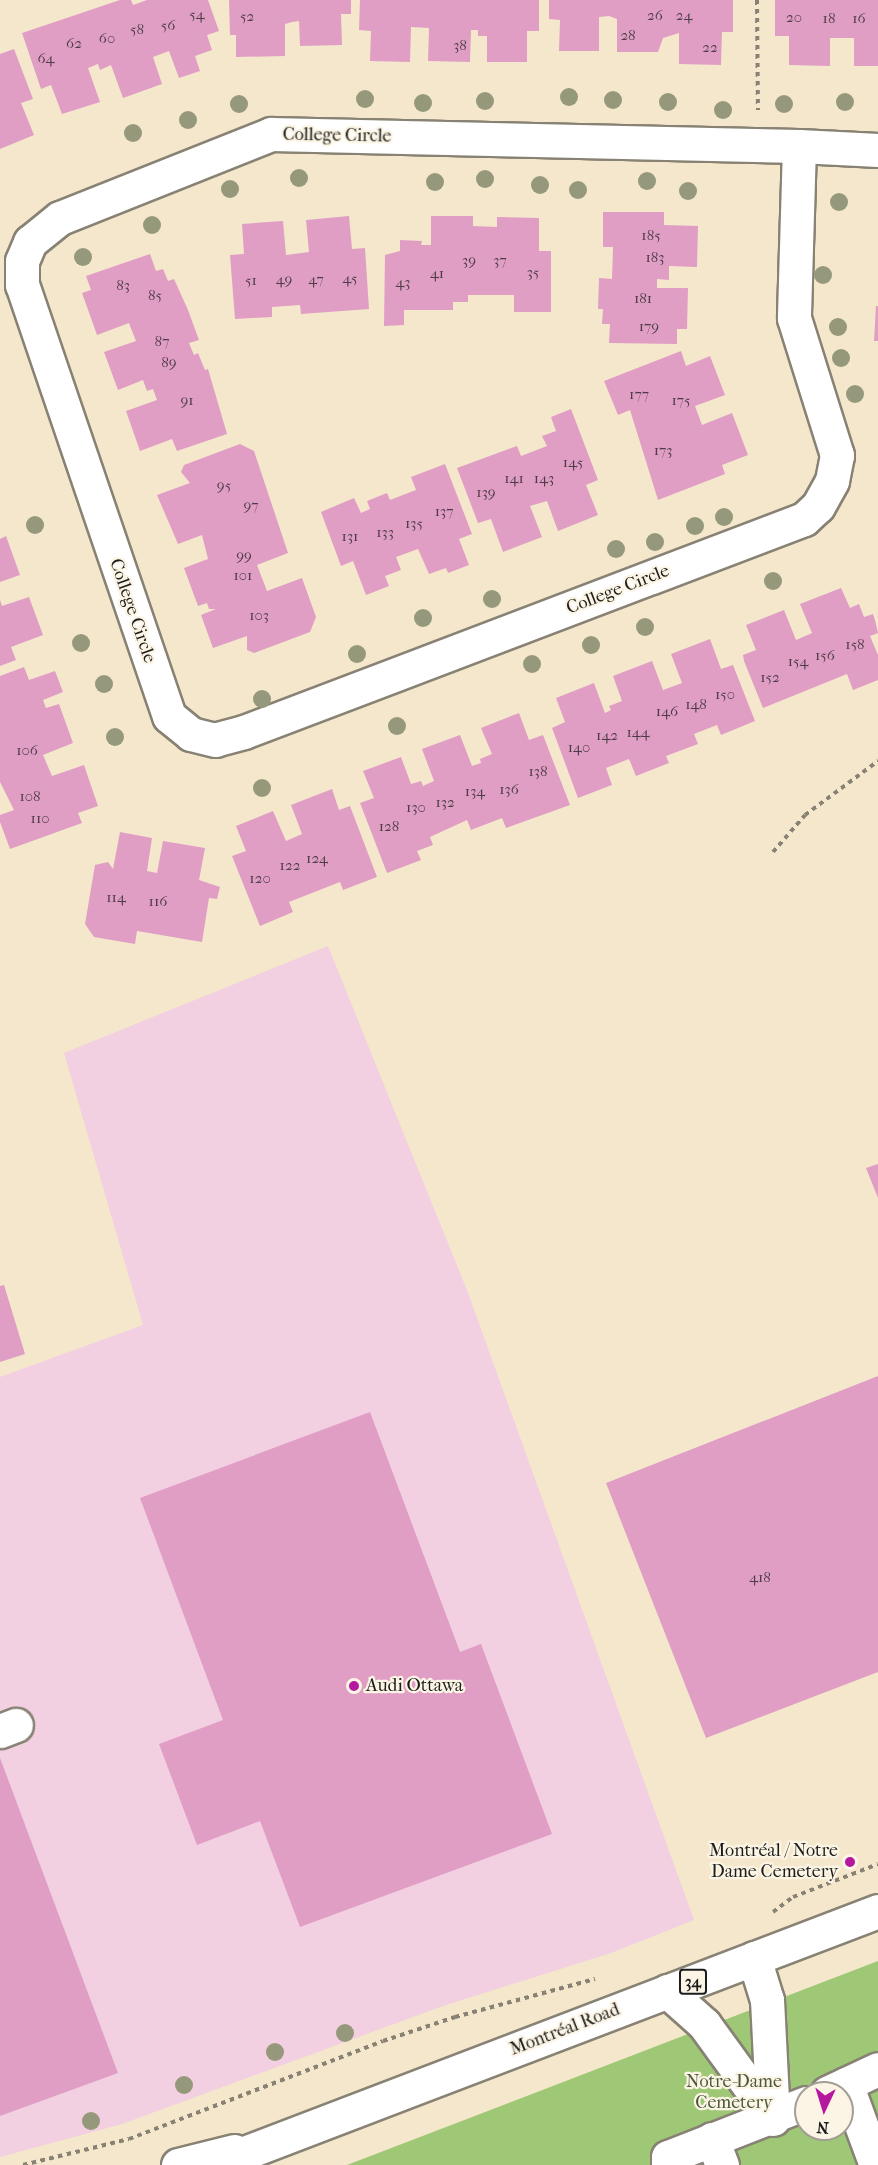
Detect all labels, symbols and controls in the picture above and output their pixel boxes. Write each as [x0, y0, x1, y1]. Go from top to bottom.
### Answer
house number: 54 [189, 6, 205, 24]
house number: 26 [647, 7, 663, 25]
house number: 24 [676, 7, 692, 25]
house number: 52 [240, 8, 254, 26]
house number: 20 [786, 9, 802, 27]
house number: 18 [823, 10, 835, 28]
house number: 16 [852, 10, 866, 28]
house number: 56 [161, 17, 175, 35]
house number: 58 [130, 21, 144, 39]
house number: 28 [620, 27, 636, 45]
house number: 60 [99, 30, 115, 48]
house number: 62 [66, 35, 82, 53]
house number: 38 [453, 37, 467, 55]
house number: 22 [702, 39, 718, 57]
house number: 64 [38, 50, 54, 68]
street label: College Circle [282, 124, 392, 148]
house number: 185 [641, 227, 661, 245]
house number: 183 [645, 249, 665, 267]
house number: 39 [462, 252, 476, 270]
house number: 37 [493, 252, 507, 270]
house number: 35 [527, 264, 539, 282]
house number: 41 [430, 265, 444, 283]
house number: 45 [343, 270, 357, 288]
house number: 49 [276, 271, 292, 289]
house number: 47 [308, 271, 324, 289]
house number: 51 [245, 272, 257, 290]
house number: 43 [395, 274, 411, 292]
house number: 83 [116, 277, 130, 295]
house number: 85 [148, 287, 162, 305]
house number: 181 [634, 290, 652, 308]
house number: 179 [639, 318, 659, 336]
house number: 87 [155, 333, 169, 351]
house number: 89 [161, 354, 177, 372]
house number: 177 [629, 386, 649, 404]
house number: 91 [180, 392, 194, 410]
house number: 175 [671, 392, 691, 410]
house number: 173 [654, 442, 672, 460]
house number: 145 [563, 454, 583, 472]
house number: 141 [504, 470, 524, 488]
house number: 143 [534, 470, 554, 488]
house number: 95 [217, 477, 231, 495]
house number: 139 [476, 484, 496, 502]
house number: 97 [243, 497, 259, 515]
house number: 137 [435, 503, 453, 521]
house number: 135 [405, 515, 423, 533]
house number: 133 [376, 524, 394, 542]
house number: 131 [342, 528, 358, 546]
house number: 99 [236, 547, 252, 565]
street label: College Circle [104, 556, 160, 666]
street label: College Circle [563, 560, 673, 620]
house number: 101 [234, 567, 252, 585]
house number: 103 [249, 607, 269, 625]
house number: 158 [845, 636, 865, 654]
house number: 156 [815, 647, 835, 665]
house number: 154 [788, 653, 808, 671]
house number: 152 [760, 669, 780, 687]
house number: 150 [715, 686, 735, 704]
house number: 148 [685, 696, 707, 714]
house number: 146 [656, 703, 678, 721]
house number: 144 [626, 724, 650, 742]
house number: 142 [596, 727, 618, 745]
house number: 140 [568, 739, 590, 757]
house number: 106 [16, 742, 38, 760]
house number: 138 [528, 763, 548, 781]
house number: 136 [499, 781, 519, 799]
house number: 134 [465, 783, 485, 801]
house number: 108 [19, 788, 41, 806]
house number: 132 [435, 794, 455, 812]
house number: 130 [406, 799, 426, 817]
house number: 110 [31, 810, 49, 828]
house number: 128 [379, 818, 399, 836]
house number: 124 [306, 850, 328, 868]
house number: 122 [280, 857, 300, 875]
house number: 120 [249, 870, 271, 888]
house number: 114 [106, 889, 126, 907]
house number: 116 [149, 893, 167, 911]
house number: 418 [749, 1569, 771, 1587]
place label: Audi Ottawa [366, 1675, 463, 1697]
marker: Audi Ottawa [347, 1679, 361, 1693]
place label: Montréal / Notre Dame Cemetery [709, 1841, 838, 1884]
marker: Montréal / Notre Dame Cemetery [843, 1855, 857, 1869]
road number: 34 [678, 1969, 708, 1995]
street label: Montréal Road [507, 1999, 623, 2061]
park label: Notre-Dame Cemetery [686, 2072, 782, 2114]
north arrow [794, 2081, 854, 2141]
text: N [816, 2118, 830, 2137]

